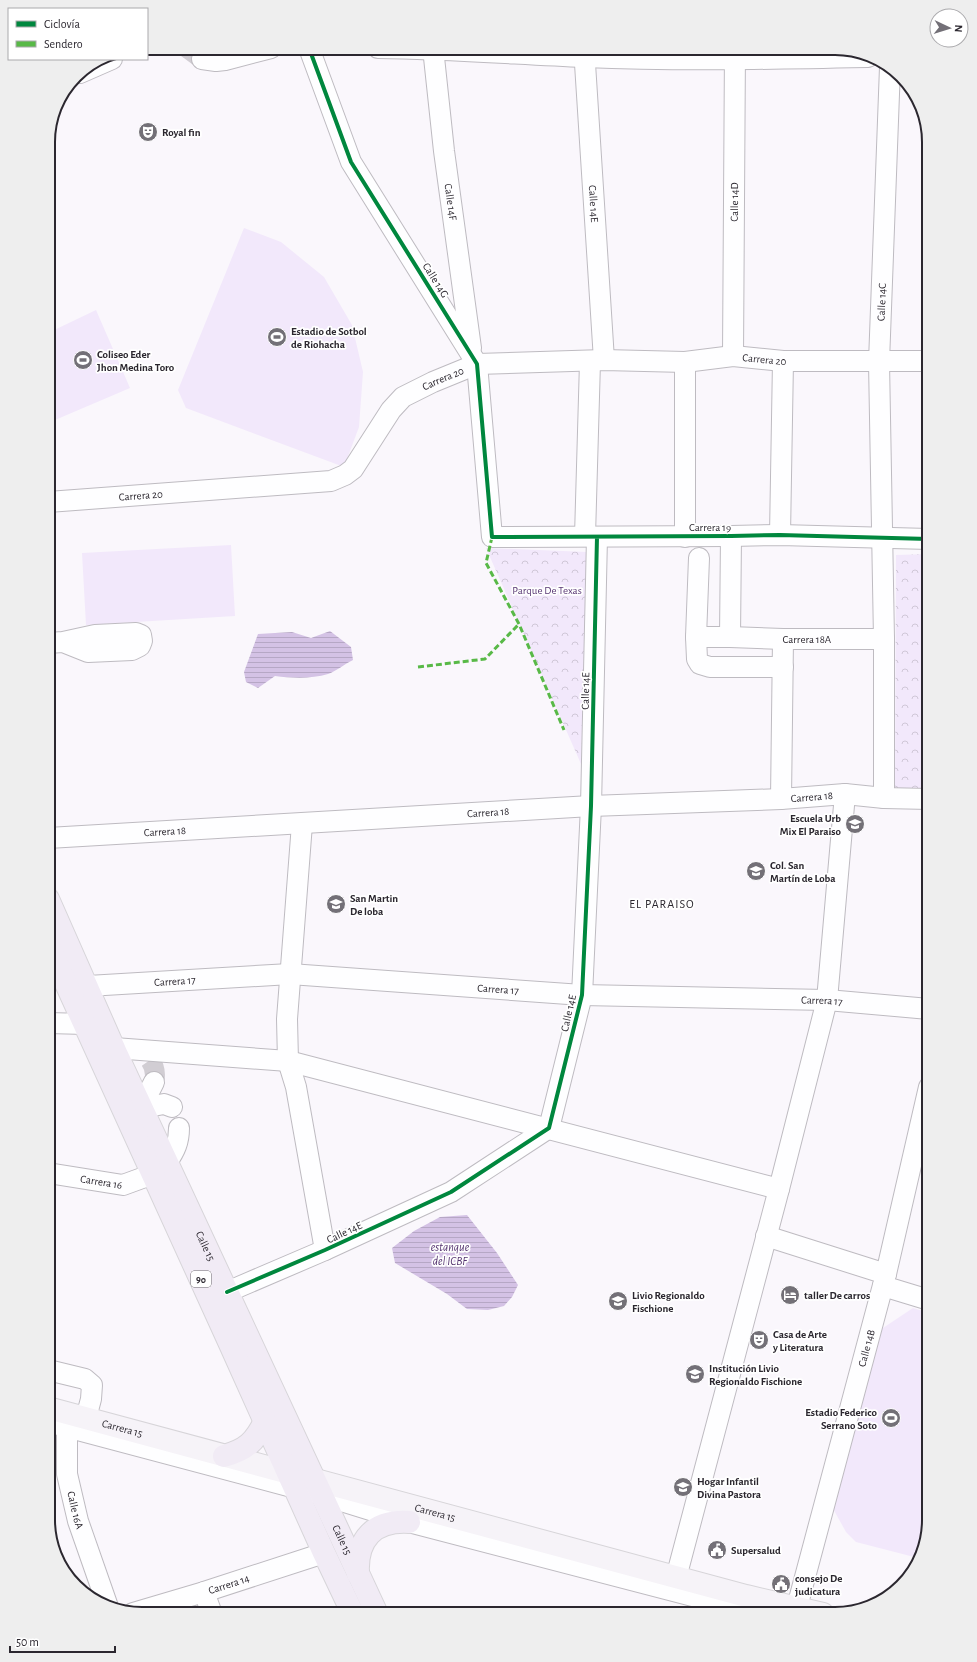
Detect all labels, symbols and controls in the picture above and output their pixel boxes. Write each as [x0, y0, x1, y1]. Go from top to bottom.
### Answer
legend [8, 8, 148, 60]
north arrow [929, 8, 969, 48]
text: Ciclovía [44, 18, 80, 30]
text: N [953, 24, 964, 33]
text: Sendero [44, 38, 83, 50]
theatre icon: Royal fin [137, 121, 159, 143]
place label: Royal fin [162, 127, 201, 138]
street label: Calle 14D [729, 182, 740, 222]
street label: Calle 14F [443, 183, 458, 221]
street label: Calle 14E [587, 185, 600, 224]
street label: Calle 14G [421, 261, 451, 300]
street label: Calle 14C [876, 283, 888, 321]
sports icon: Estadio de Sotbol de Riohacha [266, 326, 288, 348]
place label: Estadio de Sotbol de Riohacha [291, 326, 367, 350]
sports icon: Coliseo Eder Jhon Medina Toro [72, 349, 94, 371]
place label: Coliseo Eder Jhon Medina Toro [97, 349, 175, 373]
street label: Carrera 20 [742, 352, 787, 367]
street label: Carrera 20 [420, 365, 466, 392]
street label: Carrera 20 [118, 488, 163, 503]
street label: Carrera 19 [689, 522, 731, 533]
park label: Parque De Texas [512, 585, 582, 596]
street label: Carrera 18A [783, 634, 832, 645]
street label: Calle 14E [580, 671, 591, 710]
street label: Carrera 18 [790, 790, 833, 804]
street label: Carrera 18 [467, 806, 510, 819]
place label: Escuela Urb Mix El Paraiso [780, 813, 842, 837]
school or university icon: Escuela Urb Mix El Paraiso [844, 813, 866, 835]
street label: Carrera 18 [143, 825, 186, 838]
school or university icon: Col. San Martín de Loba [745, 860, 767, 882]
place label: Col. San Martín de Loba [770, 860, 836, 884]
school or university icon: San Martin De loba [325, 893, 347, 915]
place label: San Martin De loba [350, 893, 398, 917]
district label: EL PARAISO [629, 898, 695, 910]
street label: Carrera 17 [154, 975, 196, 988]
street label: Carrera 17 [477, 982, 520, 996]
street label: Calle 14E [559, 993, 578, 1033]
street label: Carrera 17 [801, 994, 843, 1007]
street label: Carrera 16 [80, 1173, 123, 1191]
street label: Calle 14E [325, 1219, 364, 1245]
street label: Calle 15 [194, 1229, 217, 1263]
water label: estanque del ICBF [431, 1241, 470, 1267]
road number: 90 [191, 1271, 211, 1287]
hotel icon: taller De carros [779, 1284, 801, 1306]
school or university icon: Livio Regionaldo Fischione [607, 1290, 629, 1312]
place label: Livio Regionaldo Fischione [632, 1290, 705, 1314]
place label: taller De carros [804, 1290, 870, 1301]
street label: Calle 14B [856, 1328, 877, 1368]
theatre icon: Casa de Arte y Literatura [748, 1329, 770, 1351]
place label: Casa de Arte y Literatura [772, 1329, 827, 1353]
school or university icon: Institución Livio Regionaldo Fischione [684, 1363, 706, 1385]
place label: Institución Livio Regionaldo Fischione [709, 1363, 802, 1387]
place label: Estadio Federico Serrano Soto [805, 1407, 878, 1431]
sports icon: Estadio Federico Serrano Soto [880, 1407, 902, 1429]
street label: Carrera 15 [101, 1418, 144, 1439]
school or university icon: Hogar Infantil Divina Pastora [672, 1476, 694, 1498]
place label: Hogar Infantil Divina Pastora [697, 1476, 762, 1500]
street label: Calle 16A [65, 1490, 86, 1531]
street label: Carrera 15 [414, 1502, 457, 1524]
street label: Calle 15 [330, 1523, 354, 1557]
public building icon: Supersalud [706, 1539, 728, 1561]
place label: Supersalud [731, 1545, 781, 1556]
street label: Carrera 14 [207, 1573, 251, 1596]
public building icon: consejo De judicatura [770, 1573, 792, 1595]
place label: consejo De judicatura [795, 1573, 842, 1597]
scale bar [10, 1628, 115, 1654]
text: 50 m [16, 1636, 39, 1648]

